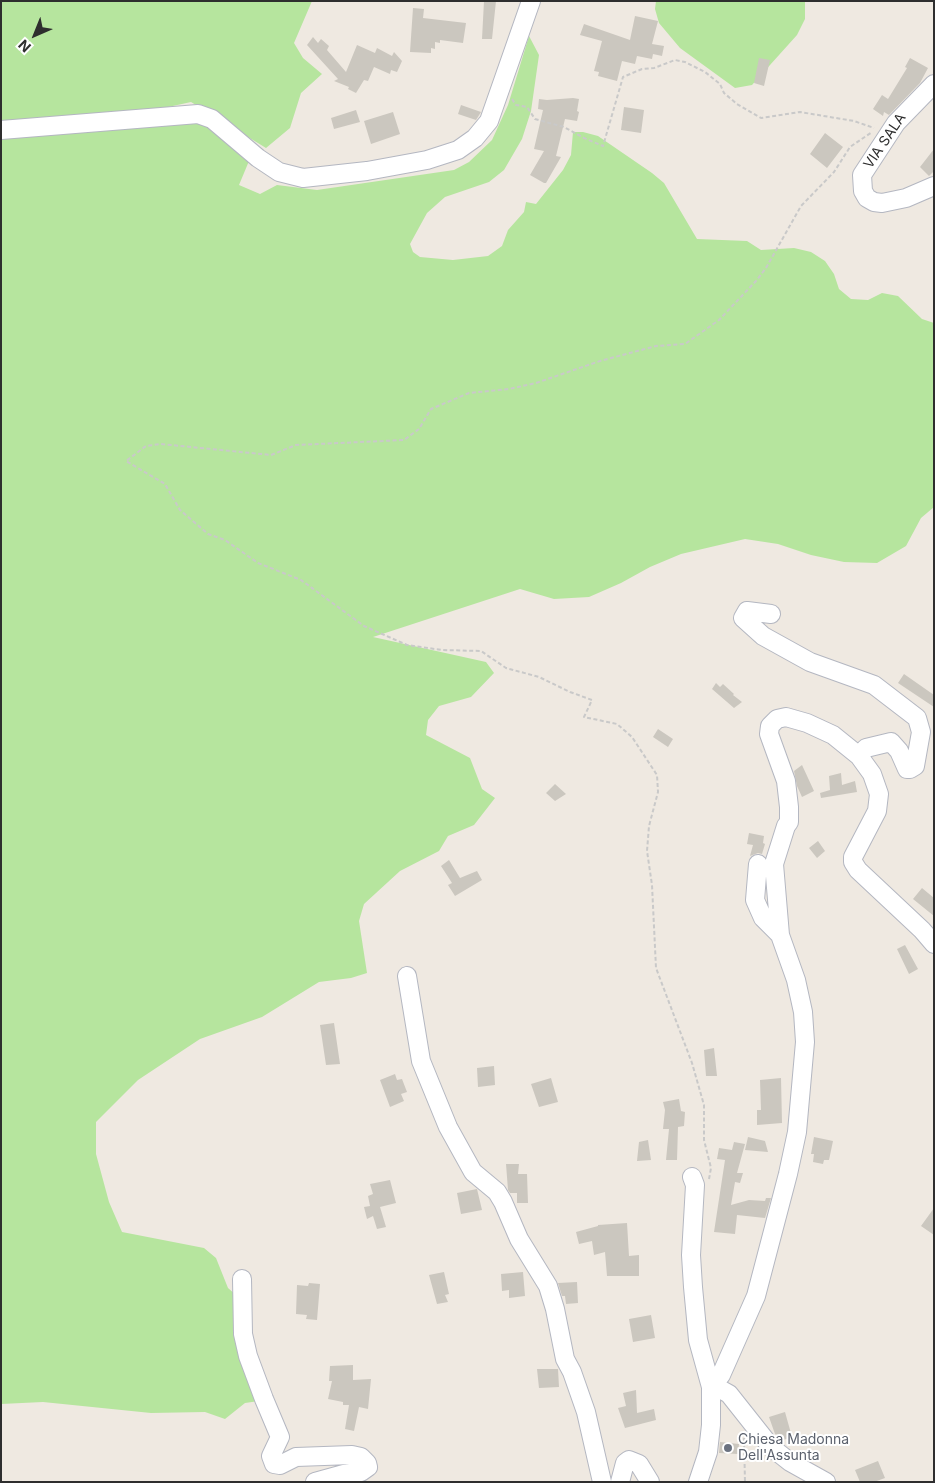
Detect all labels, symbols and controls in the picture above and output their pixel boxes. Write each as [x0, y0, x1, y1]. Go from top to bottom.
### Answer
north arrow [10, 10, 60, 60]
text: N [14, 36, 34, 56]
street label: VIA SALA [860, 110, 910, 172]
place label: Chiesa Madonna Dell'Assunta [738, 1432, 849, 1464]
marker: Chiesa Madonna Dell'Assunta [722, 1442, 734, 1454]

